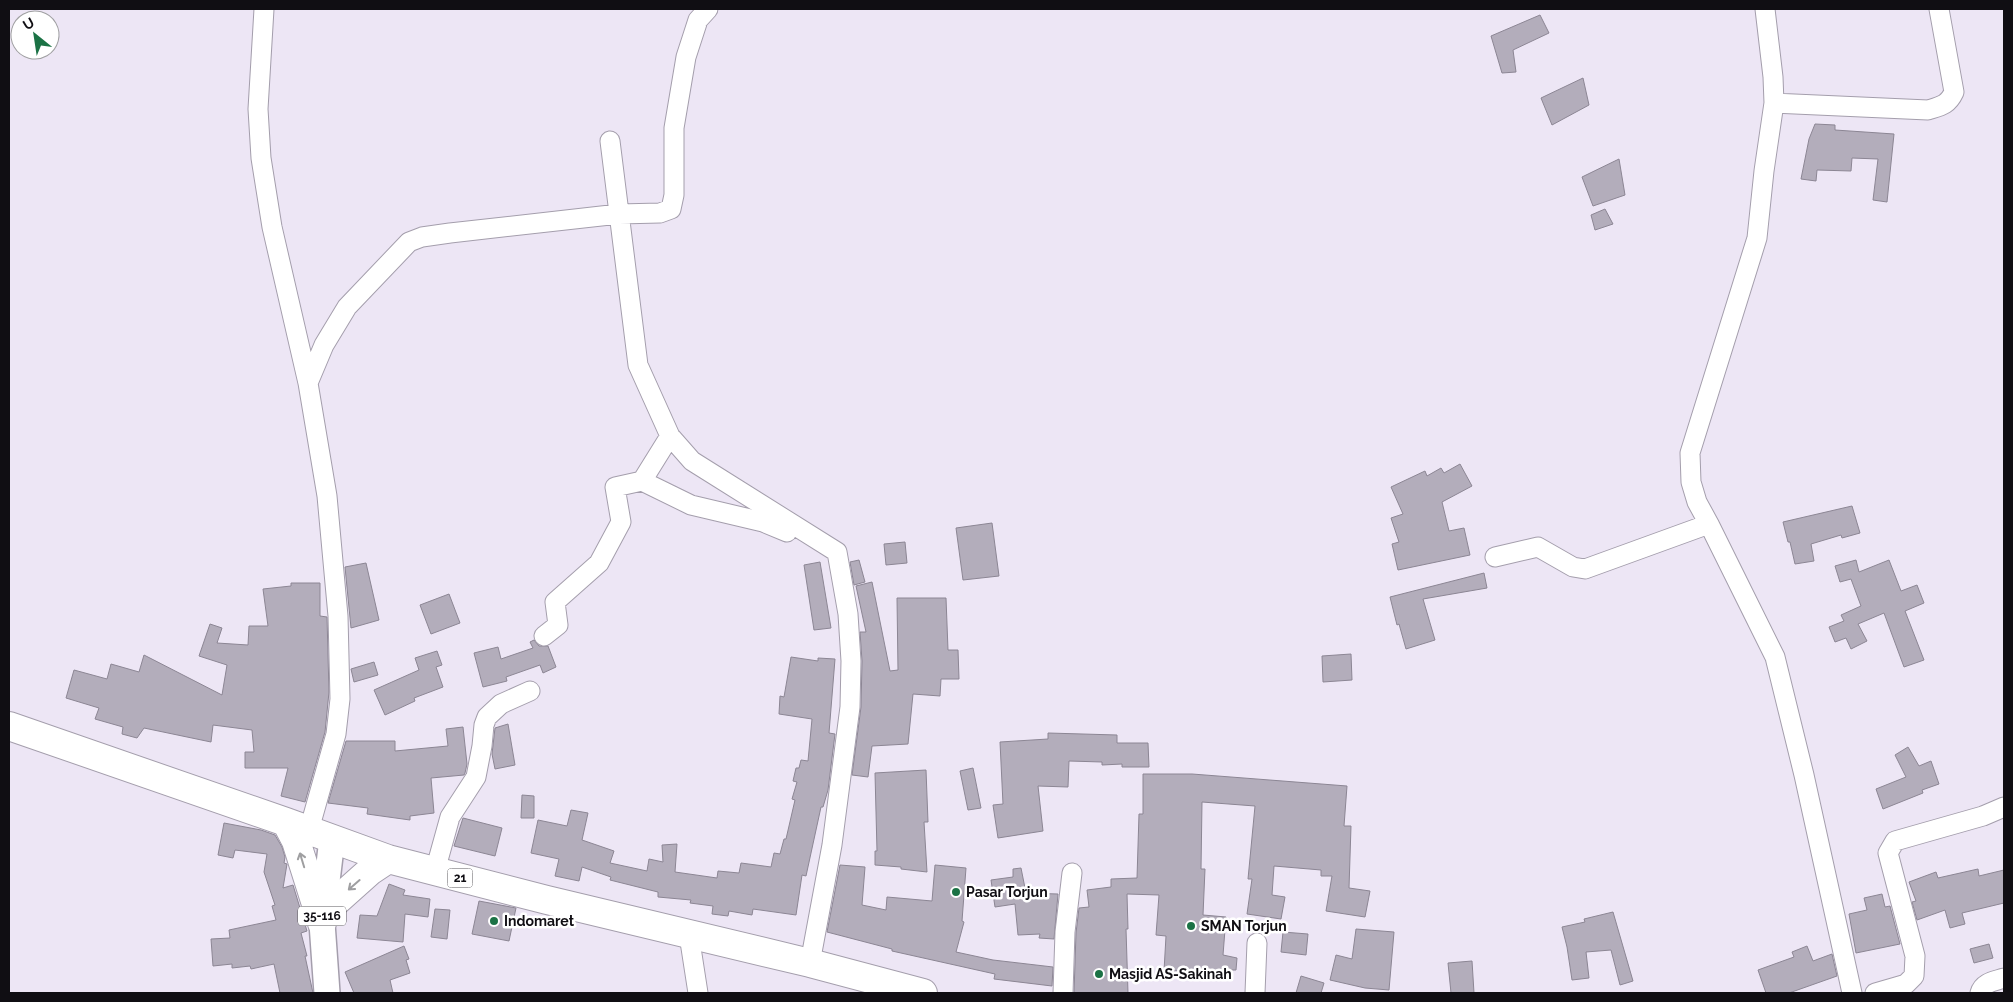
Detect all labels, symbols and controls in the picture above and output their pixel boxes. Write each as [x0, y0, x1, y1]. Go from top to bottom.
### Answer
north arrow [10, 10, 60, 60]
text: U [20, 14, 37, 33]
one-way arrow [296, 852, 306, 868]
road number: 21 [448, 868, 472, 888]
one-way arrow [348, 879, 361, 891]
place label: Pasar Torjun [966, 884, 1048, 900]
marker: Pasar Torjun [950, 886, 962, 898]
road number: 35-116 [298, 906, 346, 926]
place label: Indomaret [504, 913, 575, 929]
marker: Indomaret [488, 915, 500, 927]
place label: SMAN Torjun [1201, 918, 1287, 934]
marker: SMAN Torjun [1185, 920, 1197, 932]
place label: Masjid AS-Sakinah [1109, 966, 1232, 982]
marker: Masjid AS-Sakinah [1093, 968, 1105, 980]

